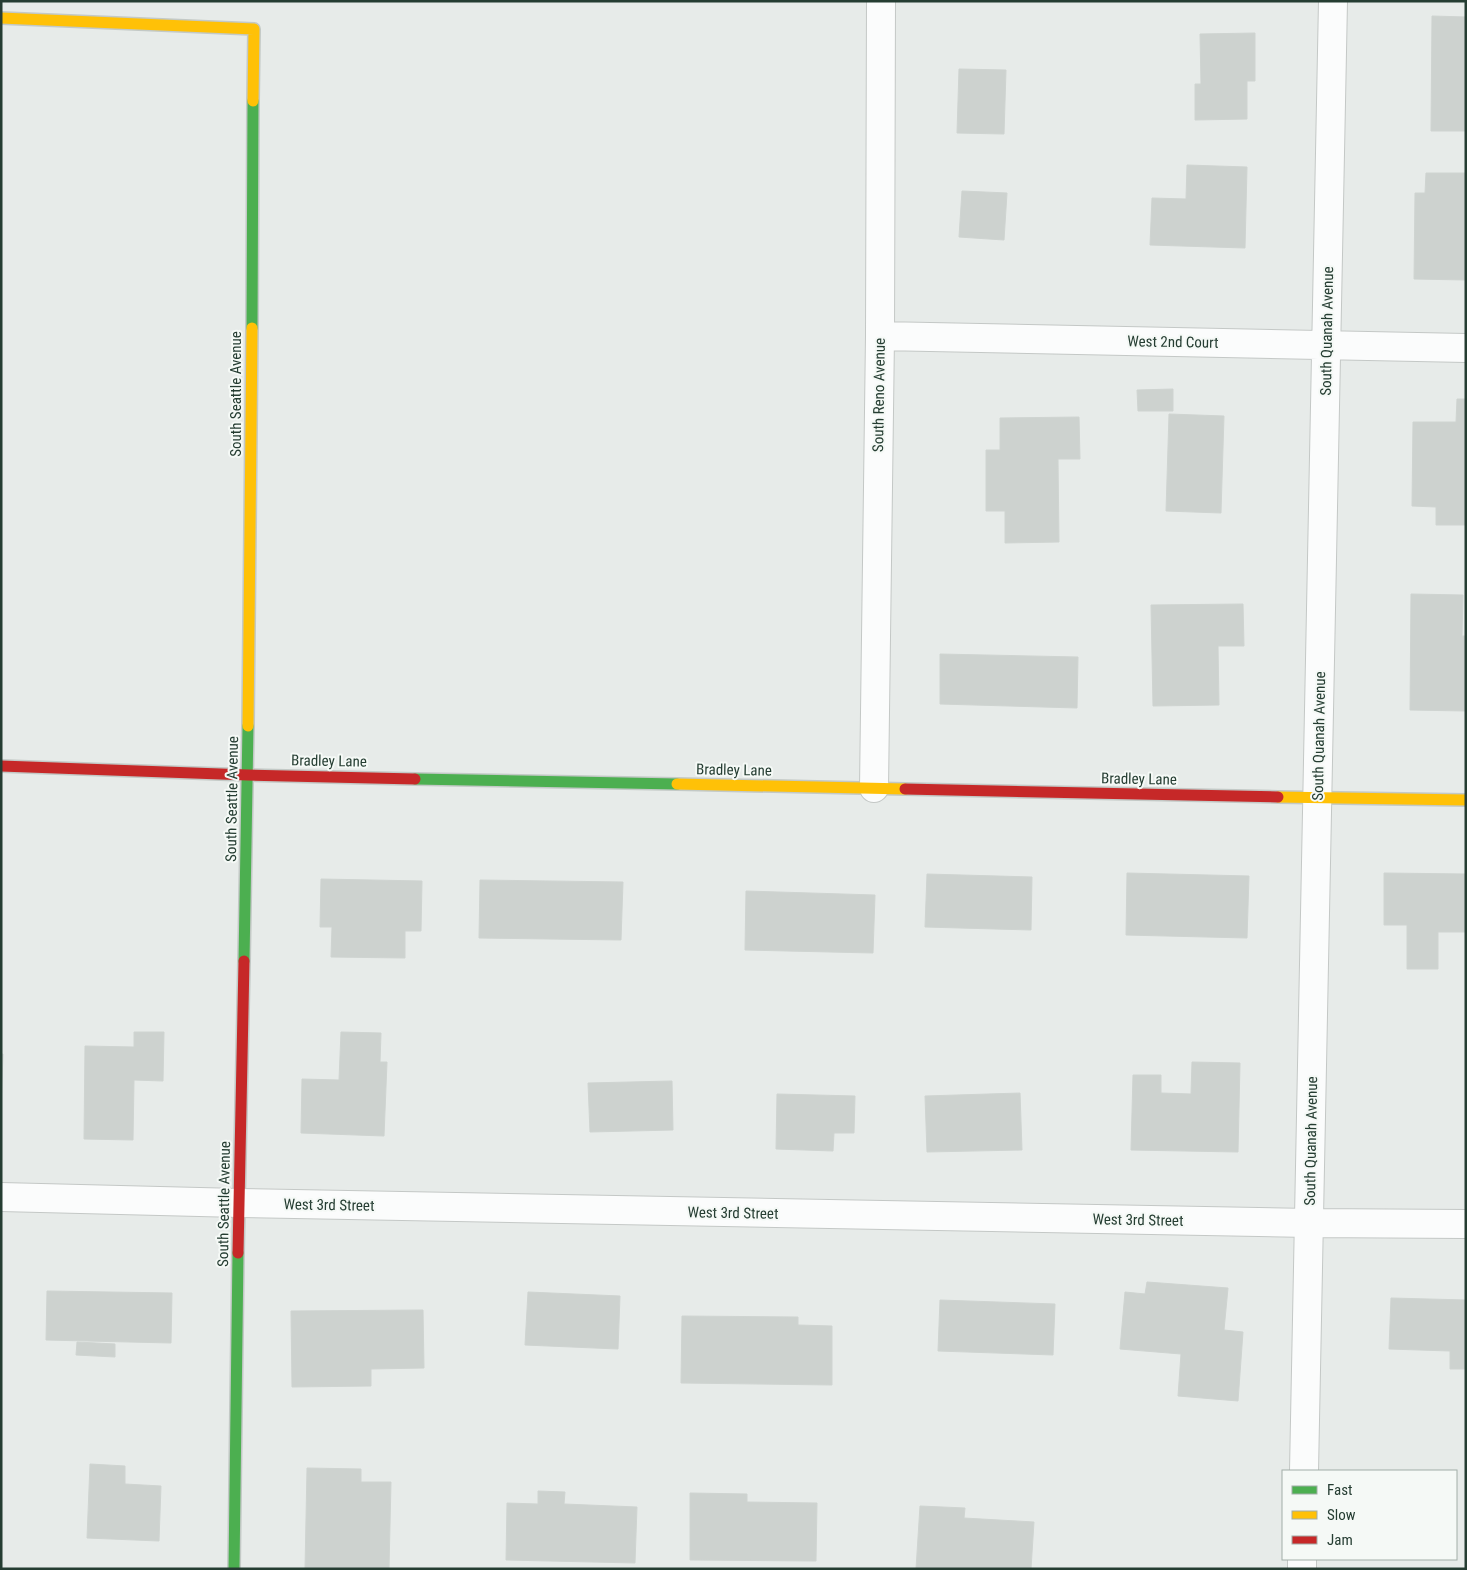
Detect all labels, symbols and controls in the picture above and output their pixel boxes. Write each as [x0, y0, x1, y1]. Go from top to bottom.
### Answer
street label: South Quanah Avenue [1317, 266, 1337, 396]
street label: South Seattle Avenue [227, 331, 245, 457]
street label: West 2nd Court [1127, 332, 1219, 352]
street label: South Reno Avenue [869, 338, 889, 452]
street label: South Quanah Avenue [1309, 671, 1329, 801]
street label: South Seattle Avenue [222, 736, 242, 862]
street label: Bradley Lane [291, 751, 367, 771]
street label: Bradley Lane [696, 760, 772, 780]
street label: Bradley Lane [1101, 769, 1177, 789]
street label: South Quanah Avenue [1301, 1076, 1321, 1206]
street label: South Seattle Avenue [214, 1141, 234, 1267]
street label: West 3rd Street [283, 1195, 375, 1215]
street label: West 3rd Street [687, 1203, 779, 1223]
street label: West 3rd Street [1092, 1210, 1184, 1230]
legend [1282, 1470, 1457, 1560]
text: Fast [1327, 1481, 1352, 1499]
text: Slow [1327, 1506, 1356, 1524]
text: Jam [1327, 1531, 1353, 1549]

